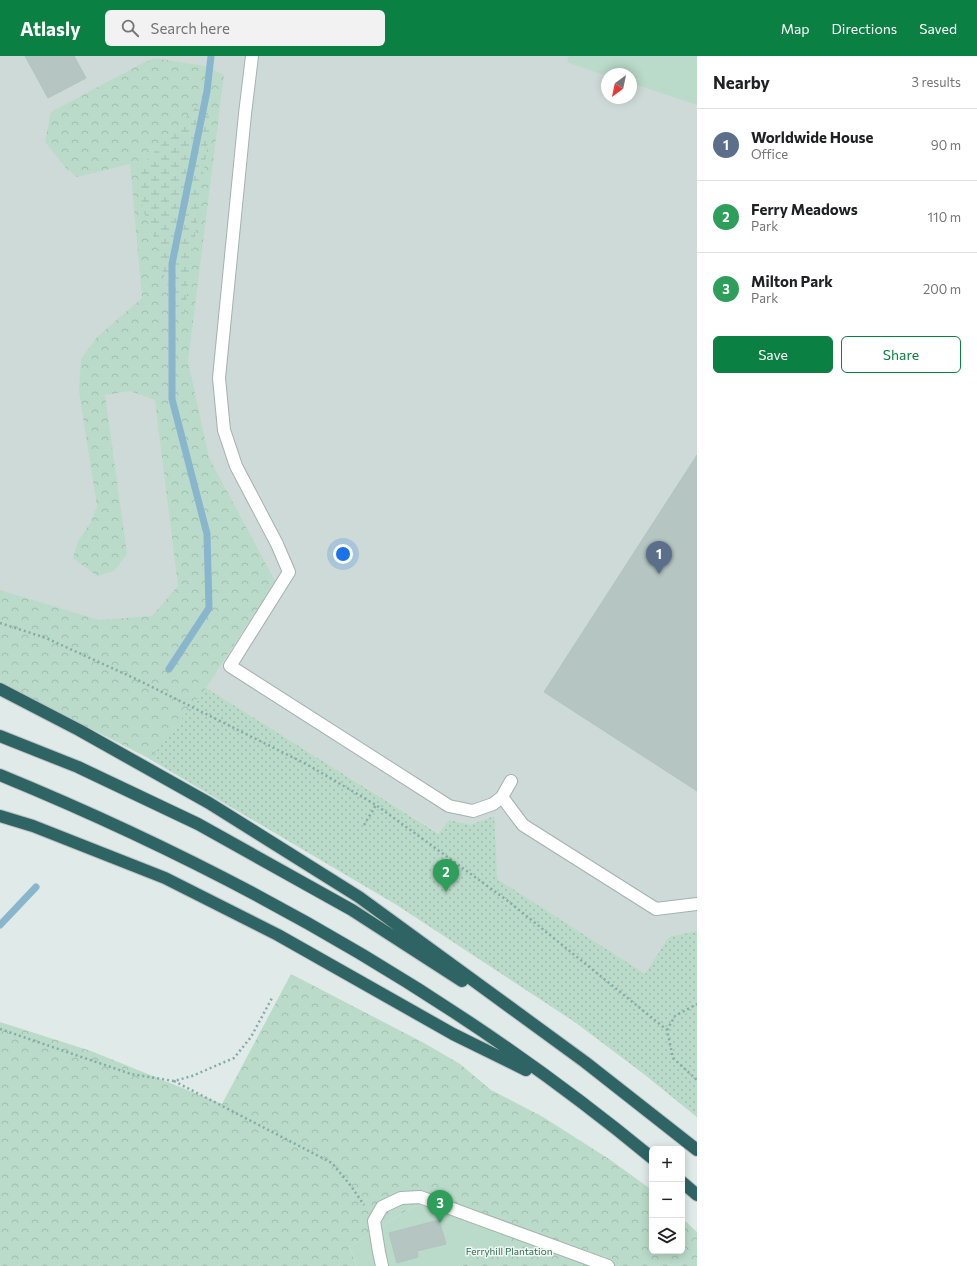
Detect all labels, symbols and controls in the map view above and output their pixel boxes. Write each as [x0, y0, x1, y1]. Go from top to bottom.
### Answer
search box [105, 10, 385, 46]
text: Atlasly [20, 17, 81, 40]
icon: search [119, 17, 141, 39]
text: Search here [151, 19, 230, 37]
text: Map [781, 20, 810, 37]
text: Directions [832, 20, 897, 37]
text: Saved [919, 20, 957, 37]
north arrow [601, 68, 637, 104]
text: Nearby [713, 72, 770, 93]
text: 3 results [912, 74, 961, 90]
text: Worldwide House [751, 128, 874, 146]
text: 1 [723, 137, 729, 153]
text: 90 m [931, 137, 961, 153]
text: Office [751, 146, 788, 162]
text: Ferry Meadows [751, 200, 858, 218]
text: 2 [722, 209, 730, 225]
text: 110 m [928, 209, 961, 225]
text: Park [751, 218, 778, 234]
text: Milton Park [751, 272, 833, 290]
text: 3 [722, 281, 730, 297]
text: 200 m [923, 281, 961, 297]
text: Park [751, 290, 778, 306]
button: Save [713, 336, 833, 373]
button: Share [841, 336, 961, 373]
pin: 1 [646, 541, 672, 574]
your location [333, 544, 353, 564]
pin: 2 [433, 859, 459, 892]
map controls [649, 1146, 685, 1254]
button: + [649, 1146, 685, 1182]
button: − [649, 1182, 685, 1218]
pin: 3 [427, 1190, 453, 1223]
button: layers [649, 1218, 685, 1254]
park label: Ferryhill Plantation [466, 1245, 552, 1257]

